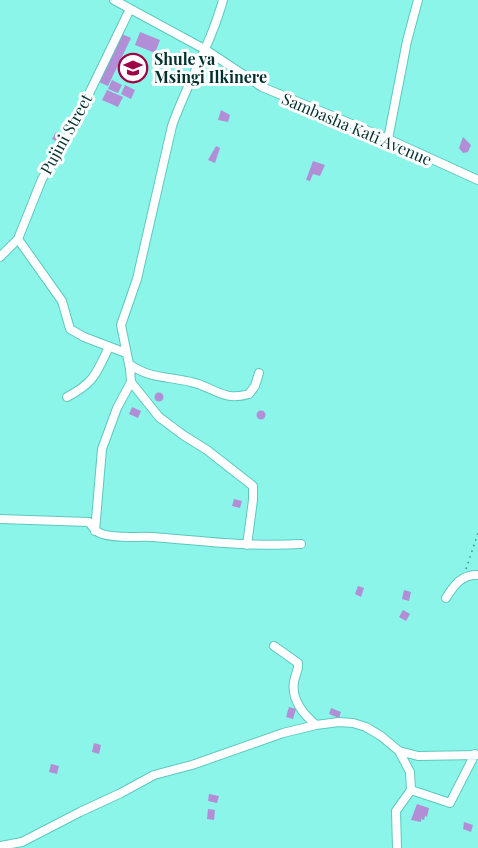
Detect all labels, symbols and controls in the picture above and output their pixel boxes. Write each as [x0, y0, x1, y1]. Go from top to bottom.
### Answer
place label: Shule ya Msingi Ilkinere [154, 48, 267, 87]
school or university icon: Shule ya Msingi Ilkinere [117, 52, 149, 84]
street label: Sambasha Kati Avenue [279, 87, 435, 170]
street label: Pujini Street [35, 90, 96, 178]

